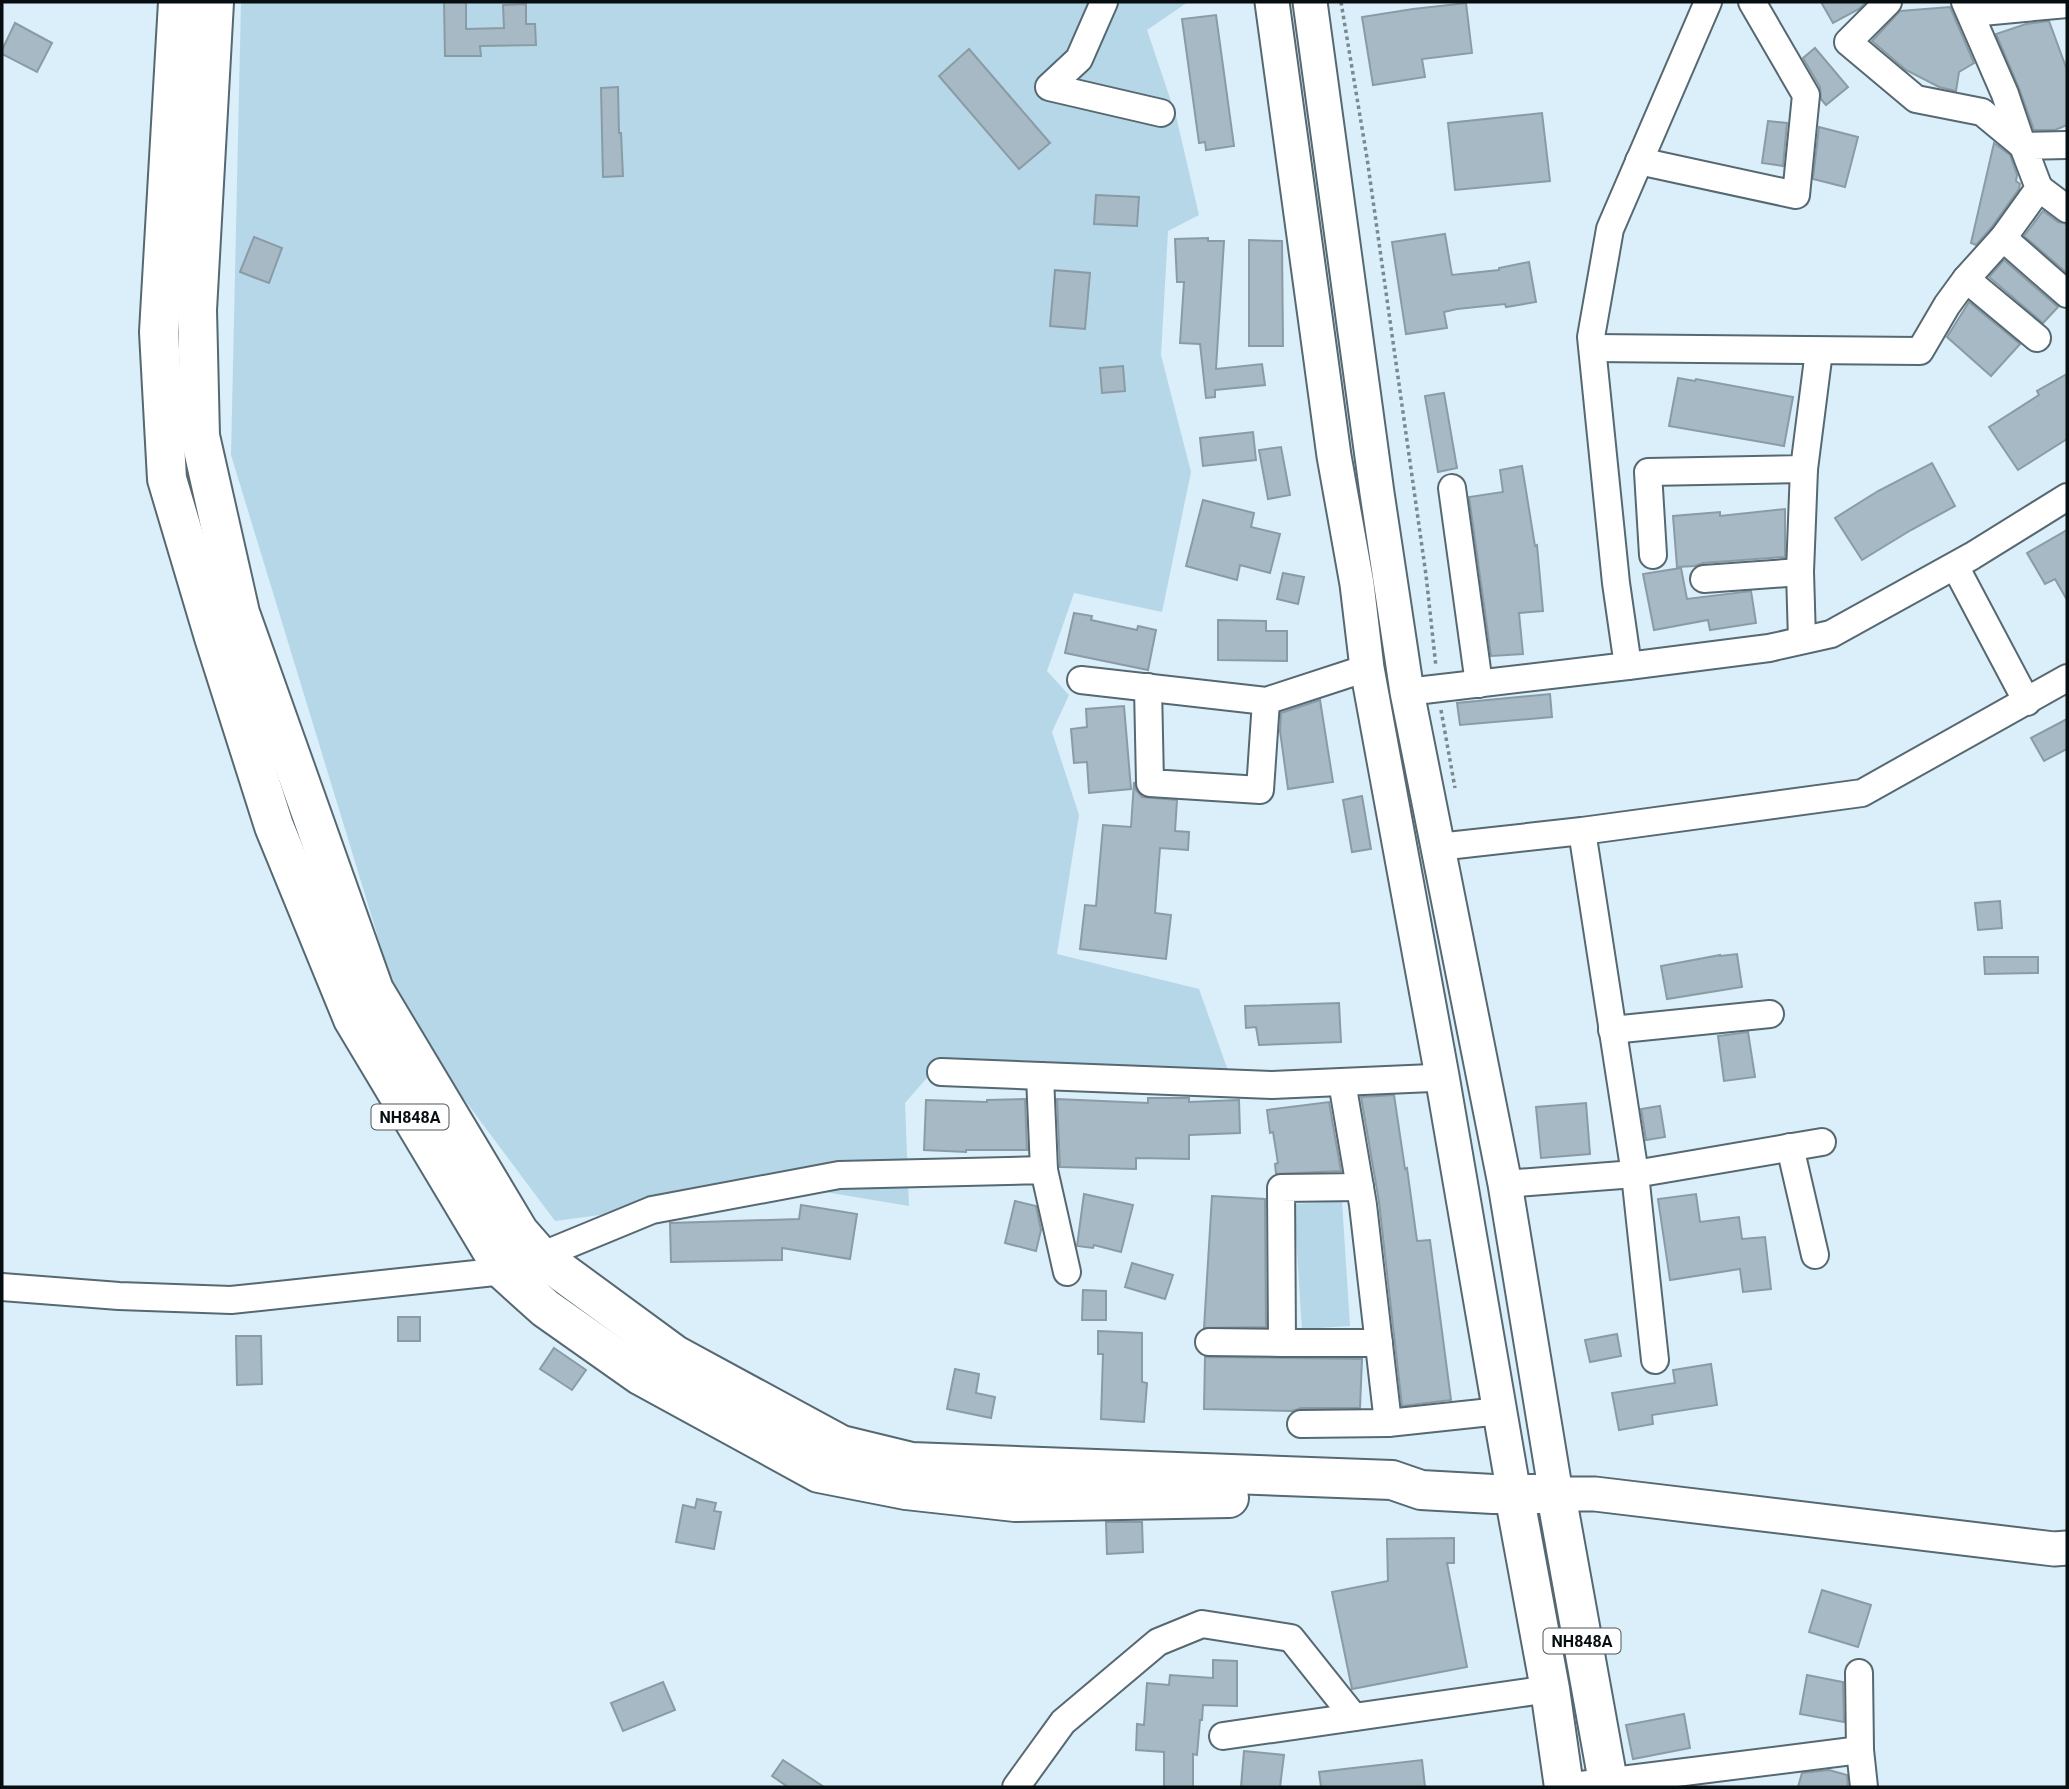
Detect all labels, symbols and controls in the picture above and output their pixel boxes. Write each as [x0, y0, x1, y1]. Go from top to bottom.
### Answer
road number: NH848A [372, 1105, 448, 1130]
road number: NH848A [1544, 1628, 1620, 1653]

